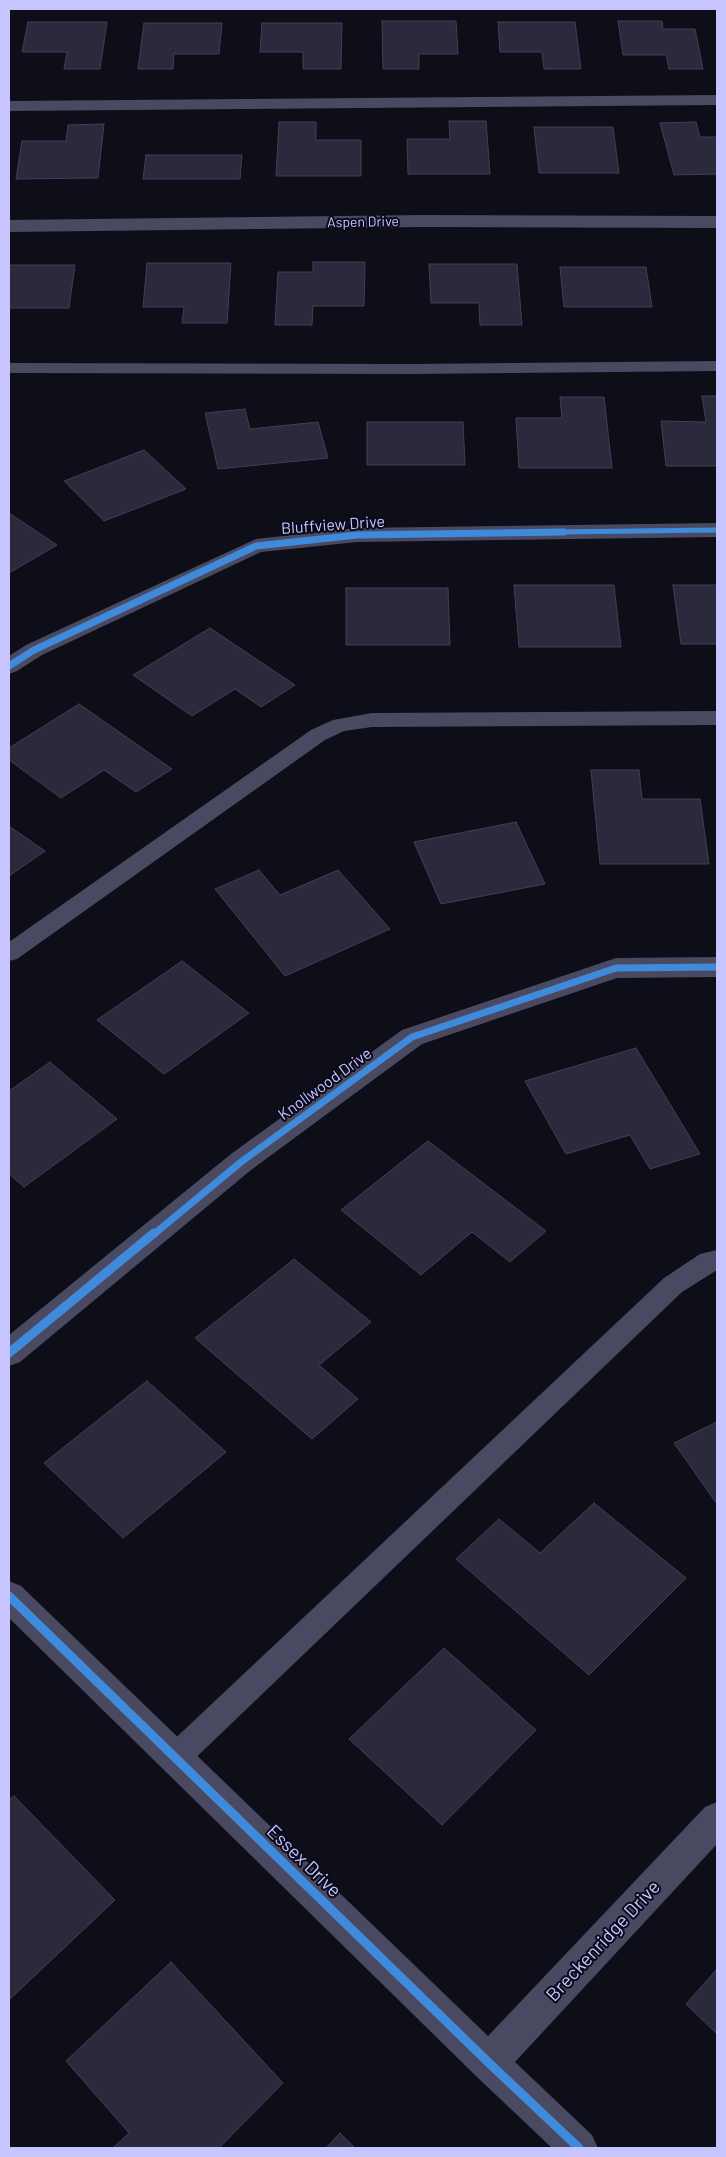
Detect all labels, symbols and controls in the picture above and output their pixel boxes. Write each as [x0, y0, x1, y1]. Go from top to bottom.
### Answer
street label: Aspen Drive [327, 213, 399, 231]
street label: Bluffview Drive [280, 512, 386, 538]
street label: Knollwood Drive [275, 1044, 375, 1124]
street label: Essex Drive [262, 1820, 346, 1902]
street label: Breckenridge Drive [541, 1876, 665, 2006]

